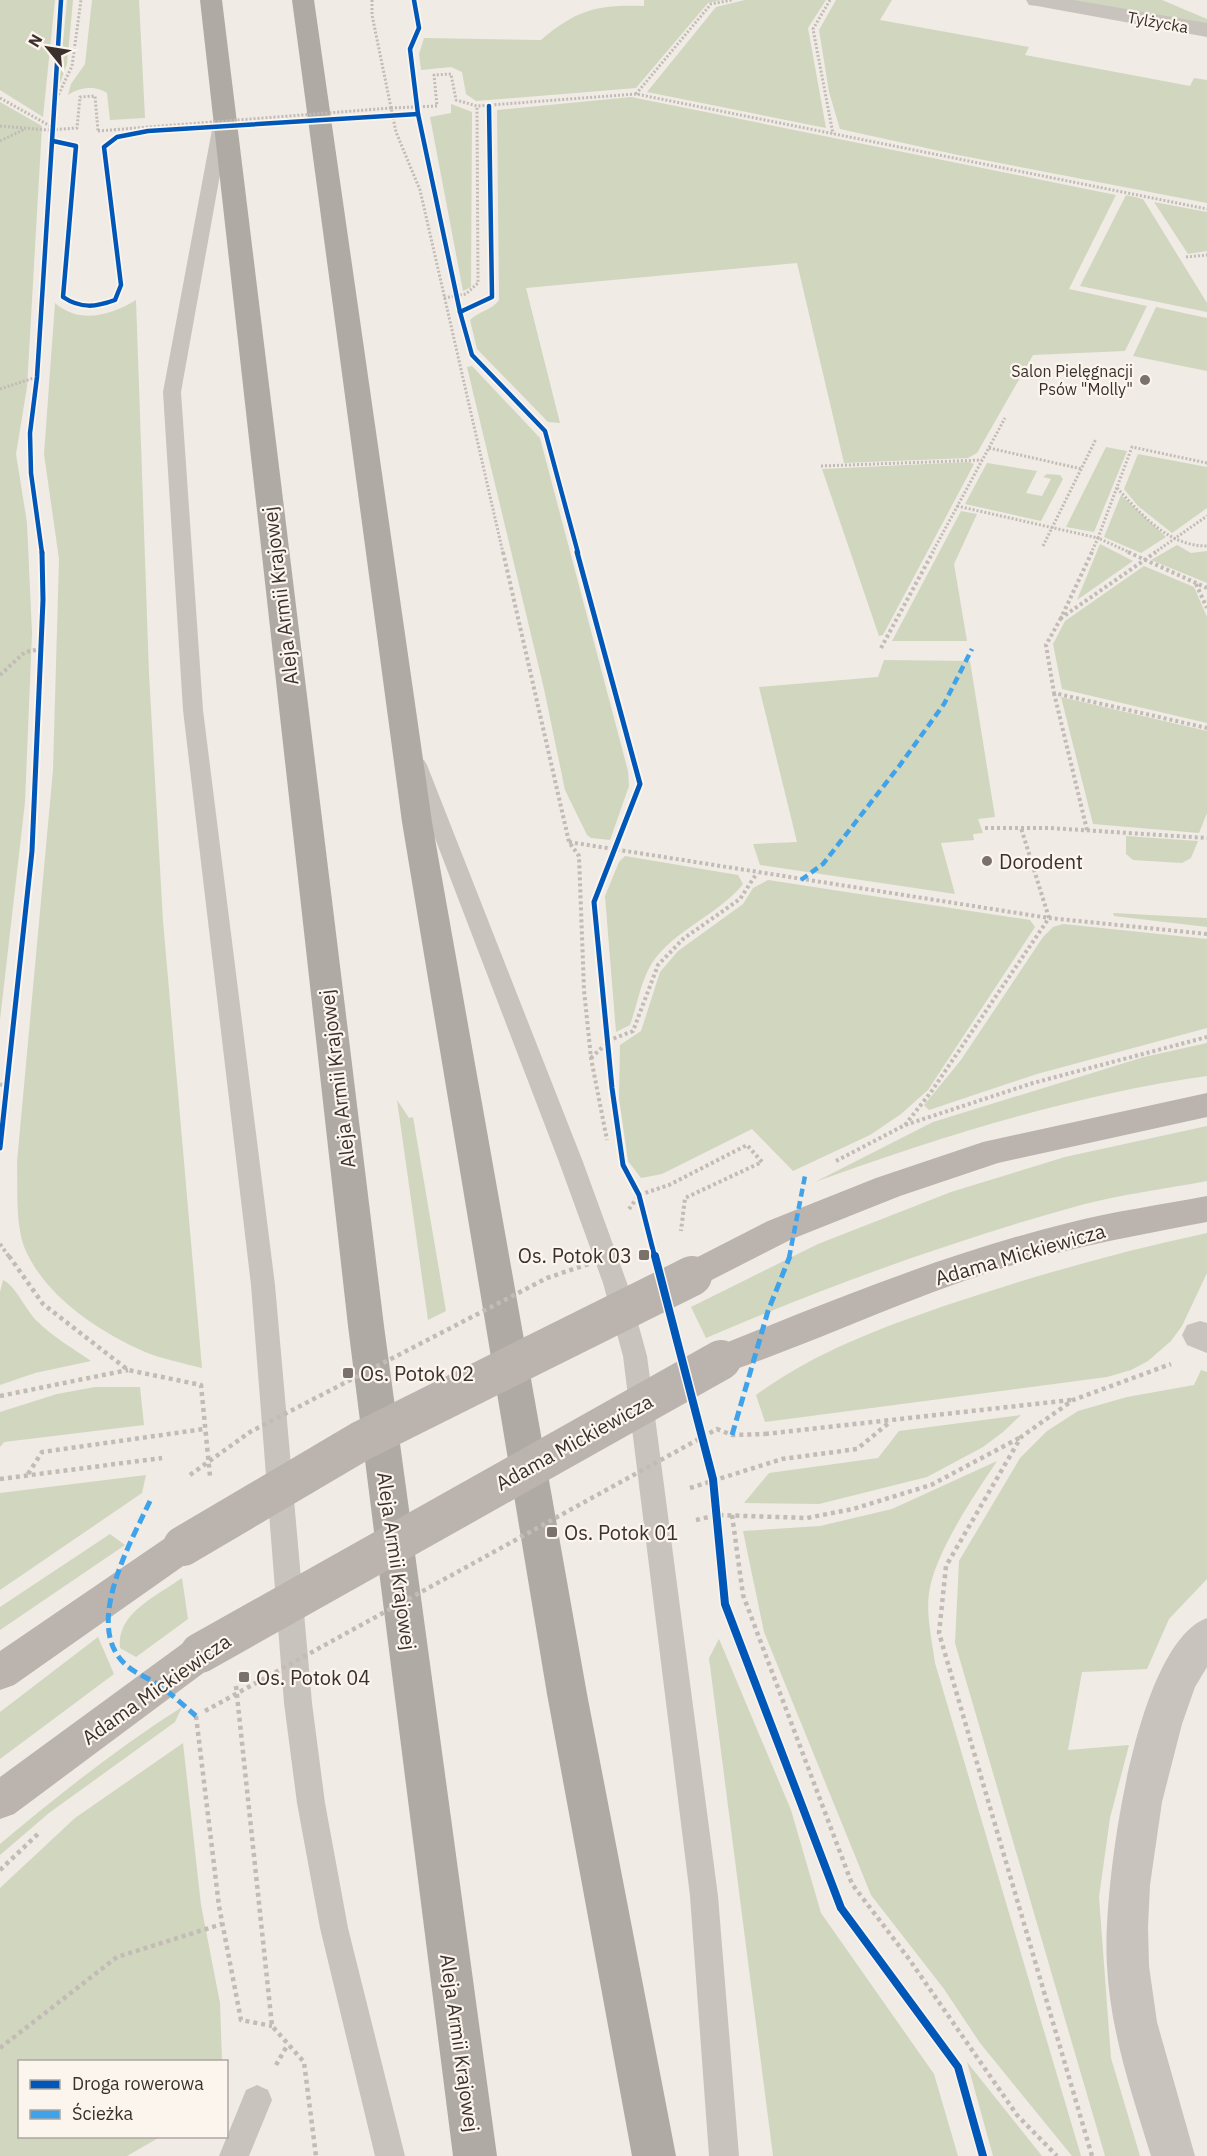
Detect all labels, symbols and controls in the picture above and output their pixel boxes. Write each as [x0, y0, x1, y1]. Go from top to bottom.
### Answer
street label: Tylżycka [1126, 7, 1190, 37]
north arrow [18, 18, 78, 78]
text: N [23, 30, 47, 51]
place label: Salon Pielęgnacji Psów "Molly" [1011, 361, 1133, 399]
marker: Salon Pielęgnacji Psów "Molly" [1138, 373, 1152, 387]
street label: Aleja Armii Krajowej [256, 505, 304, 687]
place label: Dorodent [999, 848, 1083, 875]
marker: Dorodent [980, 854, 994, 868]
street label: Aleja Armii Krajowej [313, 988, 361, 1170]
street label: Adama Mickiewicza [932, 1217, 1109, 1291]
place label: Os. Potok 03 [518, 1242, 632, 1269]
marker: Os. Potok 03 [637, 1248, 651, 1262]
place label: Os. Potok 02 [360, 1360, 474, 1387]
marker: Os. Potok 02 [341, 1366, 355, 1380]
street label: Adama Mickiewicza [490, 1387, 658, 1496]
street label: Aleja Armii Krajowej [371, 1470, 423, 1652]
place label: Os. Potok 01 [564, 1519, 678, 1546]
marker: Os. Potok 01 [545, 1525, 559, 1539]
street label: Adama Mickiewicza [76, 1627, 236, 1751]
place label: Os. Potok 04 [256, 1664, 370, 1691]
marker: Os. Potok 04 [237, 1670, 251, 1684]
street label: Aleja Armii Krajowej [434, 1952, 486, 2134]
legend [18, 2060, 228, 2138]
text: Droga rowerowa [72, 2072, 204, 2095]
text: Ścieżka [72, 2102, 134, 2125]

